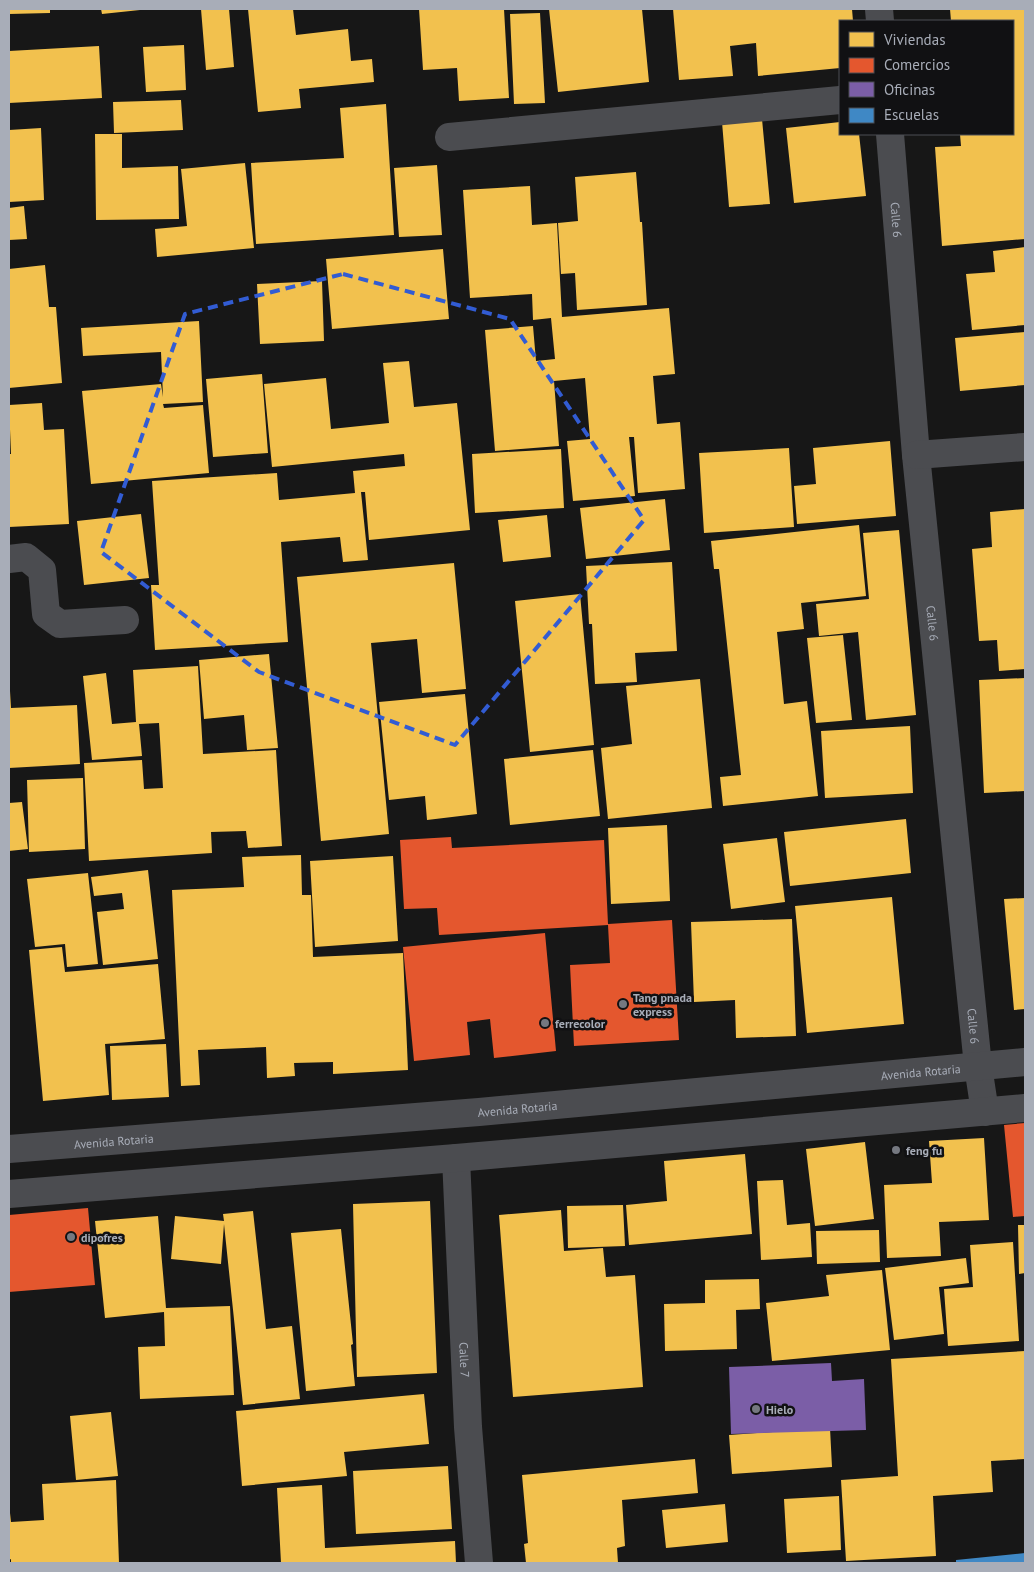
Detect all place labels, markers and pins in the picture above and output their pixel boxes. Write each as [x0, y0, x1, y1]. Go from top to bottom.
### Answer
place label: Tang pnada express [633, 990, 692, 1019]
marker: Tang pnada express [617, 998, 629, 1010]
place label: ferrecolor [555, 1016, 606, 1031]
marker: ferrecolor [539, 1017, 551, 1029]
place label: feng fu [906, 1143, 942, 1158]
marker: feng fu [890, 1144, 902, 1156]
place label: dipofres [81, 1230, 123, 1245]
marker: dipofres [65, 1231, 77, 1243]
place label: Hielo [766, 1402, 794, 1417]
marker: Hielo [750, 1403, 762, 1415]

